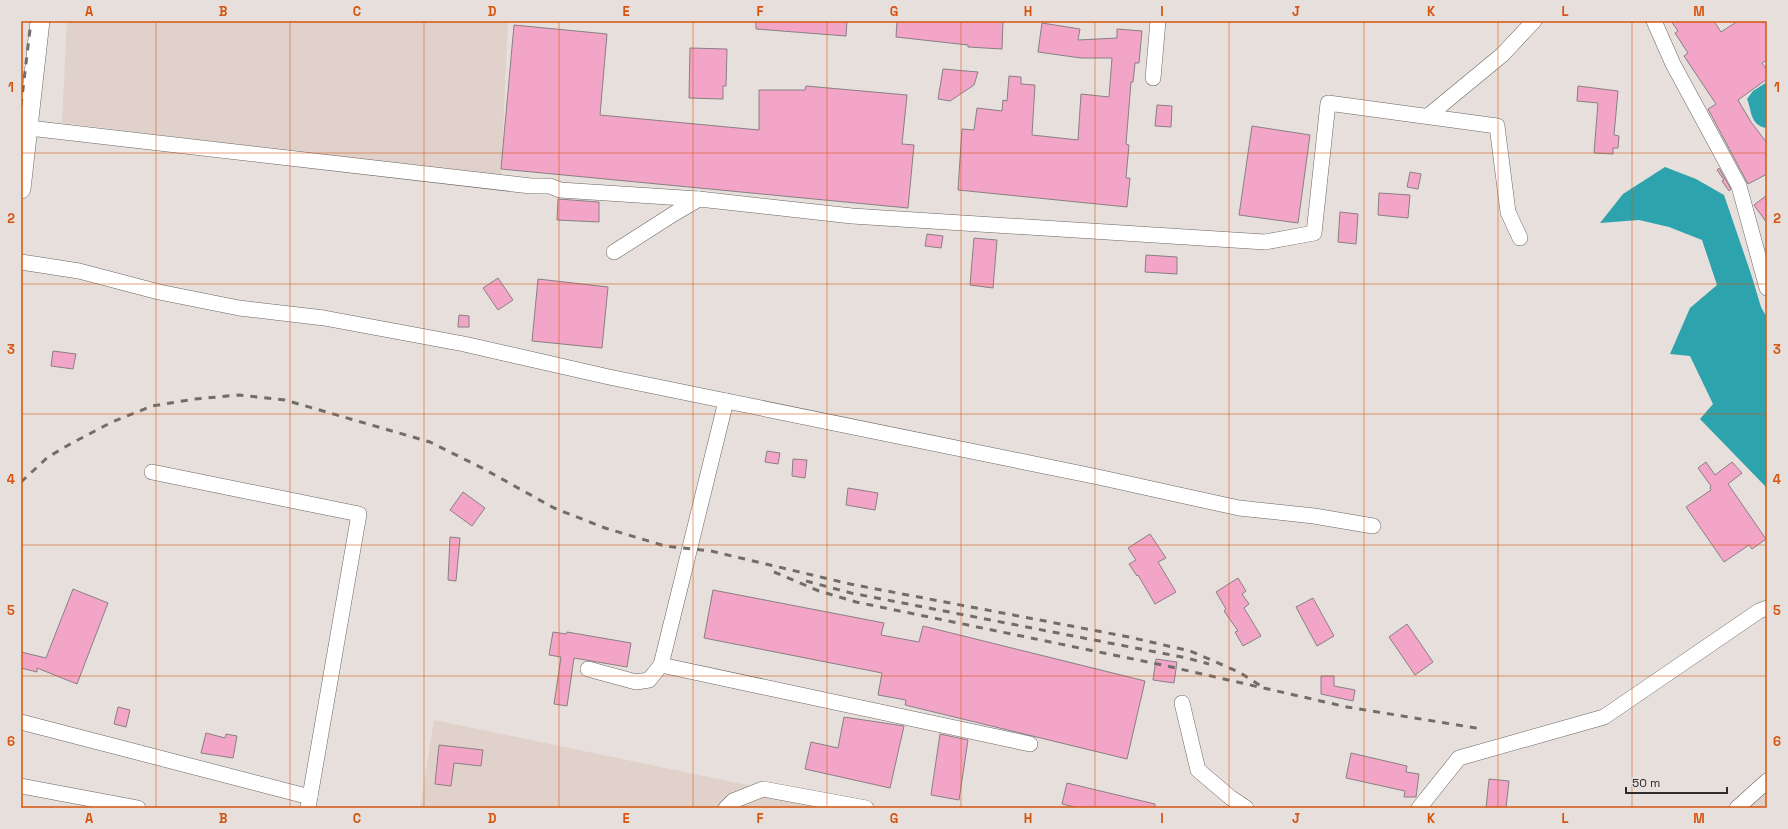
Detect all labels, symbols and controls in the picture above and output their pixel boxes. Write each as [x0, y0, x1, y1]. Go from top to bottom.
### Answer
text: A [85, 3, 94, 20]
text: B [219, 3, 228, 20]
text: C [353, 3, 361, 20]
text: D [488, 3, 497, 20]
text: E [622, 3, 630, 20]
text: F [757, 3, 764, 20]
text: G [890, 3, 898, 20]
text: H [1024, 3, 1032, 20]
text: I [1160, 3, 1164, 20]
text: J [1292, 3, 1300, 20]
text: K [1427, 3, 1436, 20]
text: L [1561, 3, 1569, 20]
text: M [1693, 3, 1705, 20]
text: 1 [8, 79, 14, 96]
text: 1 [1774, 79, 1780, 96]
text: 2 [7, 210, 15, 227]
text: 2 [1773, 210, 1781, 227]
text: 3 [7, 341, 15, 358]
text: 3 [1773, 341, 1781, 358]
text: 4 [7, 471, 15, 488]
text: 4 [1773, 471, 1781, 488]
text: 5 [7, 602, 15, 619]
text: 5 [1773, 602, 1781, 619]
text: 6 [7, 733, 15, 750]
text: 6 [1773, 733, 1781, 750]
scale bar [1626, 769, 1727, 795]
text: 50 m [1632, 775, 1660, 791]
text: A [85, 810, 94, 827]
text: B [219, 810, 228, 827]
text: C [353, 810, 361, 827]
text: D [488, 810, 497, 827]
text: E [622, 810, 630, 827]
text: F [757, 810, 764, 827]
text: G [890, 810, 898, 827]
text: H [1024, 810, 1032, 827]
text: I [1160, 810, 1164, 827]
text: J [1292, 810, 1300, 827]
text: K [1427, 810, 1436, 827]
text: L [1561, 810, 1569, 827]
text: M [1693, 810, 1705, 827]

